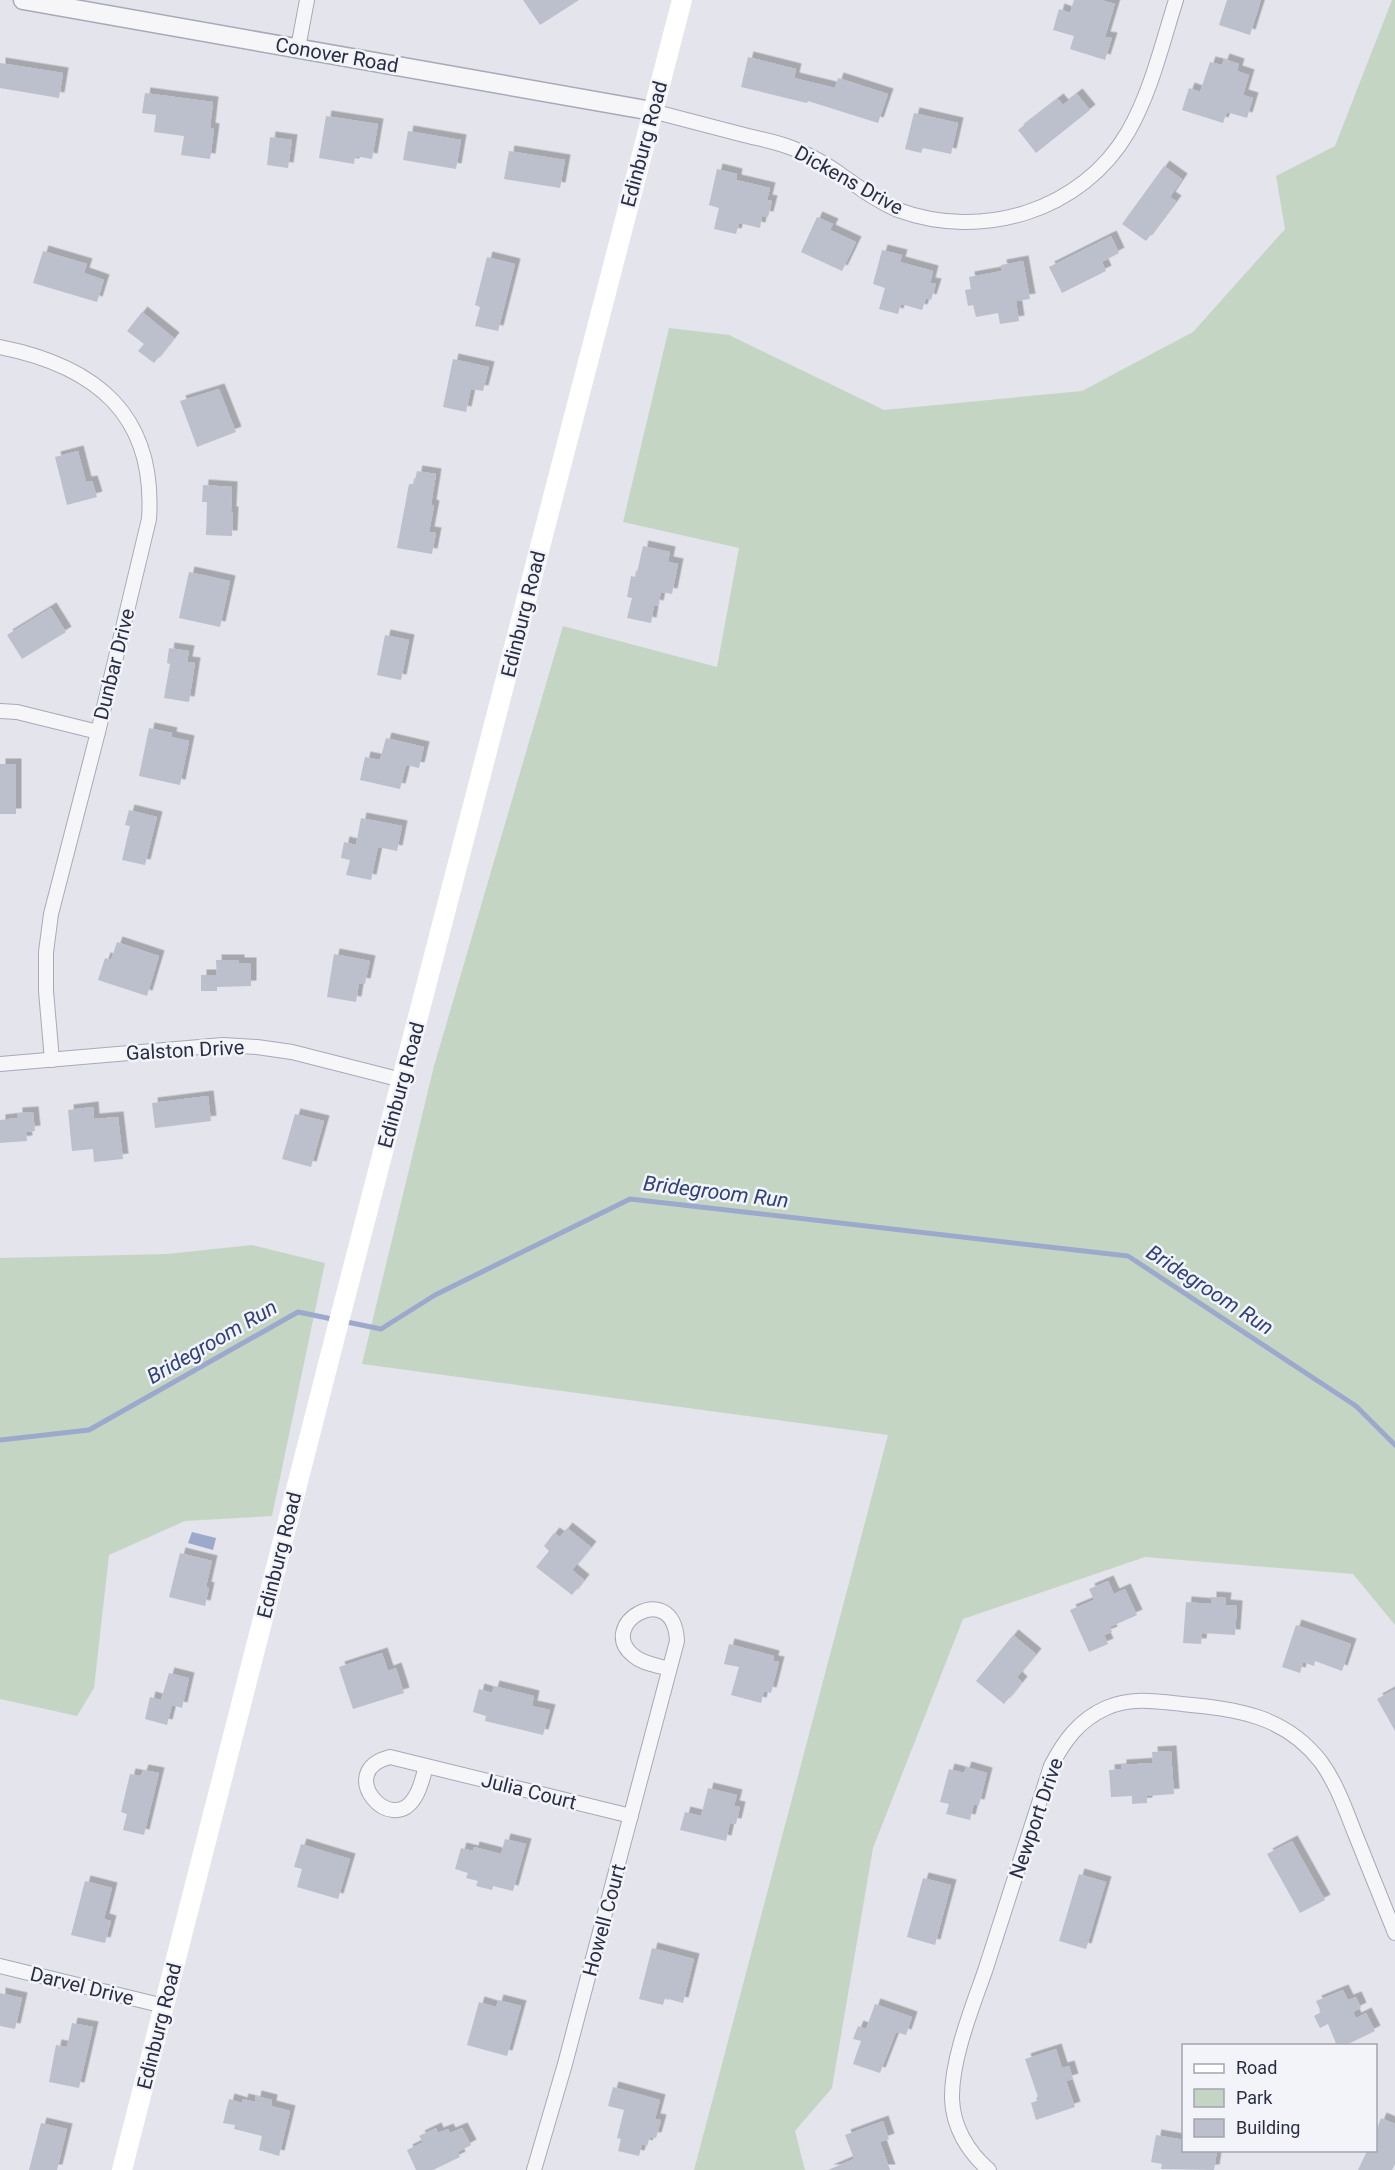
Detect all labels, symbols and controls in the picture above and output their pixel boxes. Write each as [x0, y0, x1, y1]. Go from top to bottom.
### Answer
street label: Conover Road [274, 32, 400, 78]
street label: Edinburg Road [616, 78, 672, 210]
street label: Dickens Drive [791, 140, 907, 220]
street label: Edinburg Road [496, 548, 550, 680]
street label: Dunbar Drive [89, 606, 139, 722]
street label: Edinburg Road [373, 1019, 429, 1151]
street label: Galston Drive [125, 1035, 245, 1065]
water label: Bridegroom Run [642, 1171, 790, 1213]
water label: Bridegroom Run [1142, 1240, 1278, 1340]
water label: Bridegroom Run [143, 1295, 281, 1389]
street label: Edinburg Road [252, 1489, 306, 1621]
street label: Newport Drive [1004, 1754, 1068, 1882]
street label: Julia Court [479, 1768, 579, 1814]
street label: Howell Court [577, 1861, 631, 1979]
street label: Edinburg Road [132, 1960, 186, 2092]
street label: Darvel Drive [28, 1962, 136, 2010]
legend [1182, 2044, 1377, 2152]
text: Road [1236, 2057, 1277, 2078]
text: Park [1236, 2087, 1273, 2108]
text: Building [1236, 2117, 1300, 2138]

